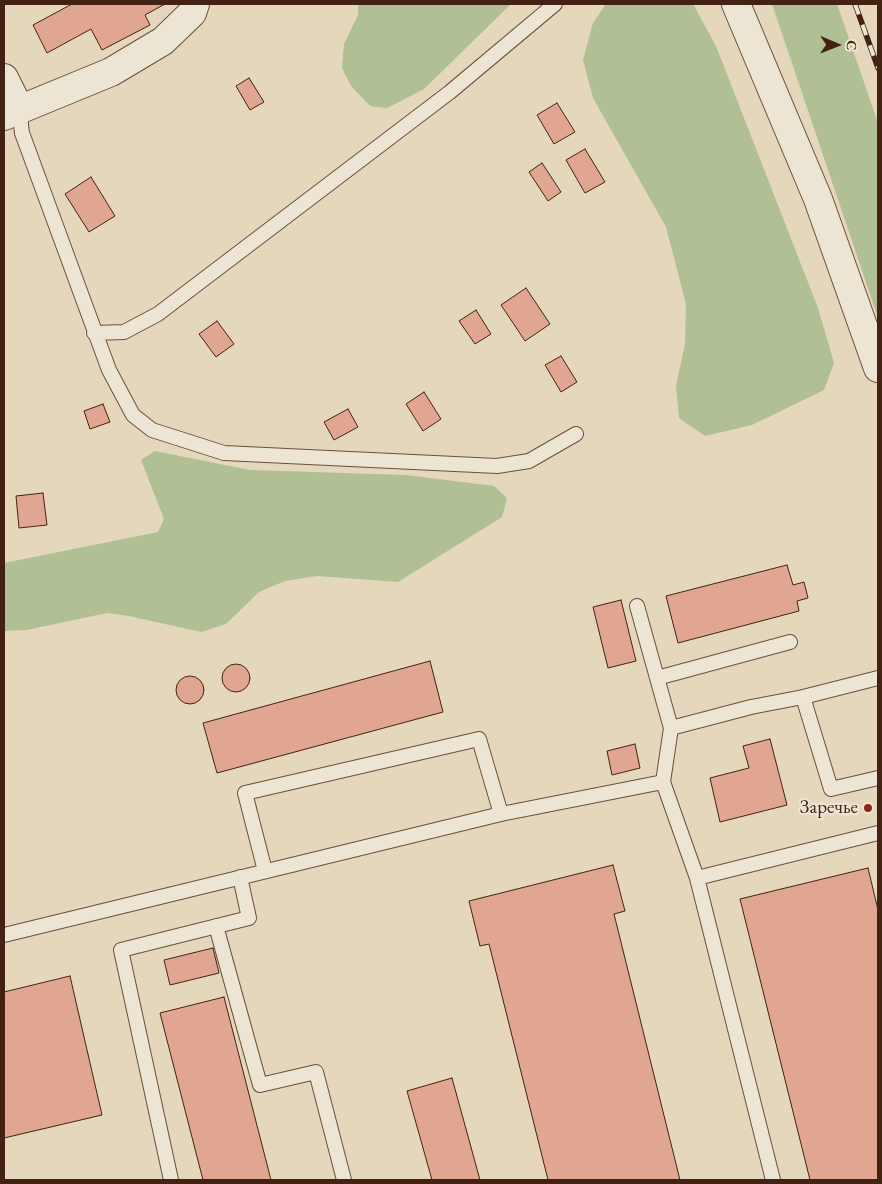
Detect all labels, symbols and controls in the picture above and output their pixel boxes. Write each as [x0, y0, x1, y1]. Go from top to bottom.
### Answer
north arrow [812, 20, 862, 70]
text: С [843, 40, 861, 50]
place label: Заречье [800, 797, 858, 819]
marker: Заречье [862, 802, 874, 814]

